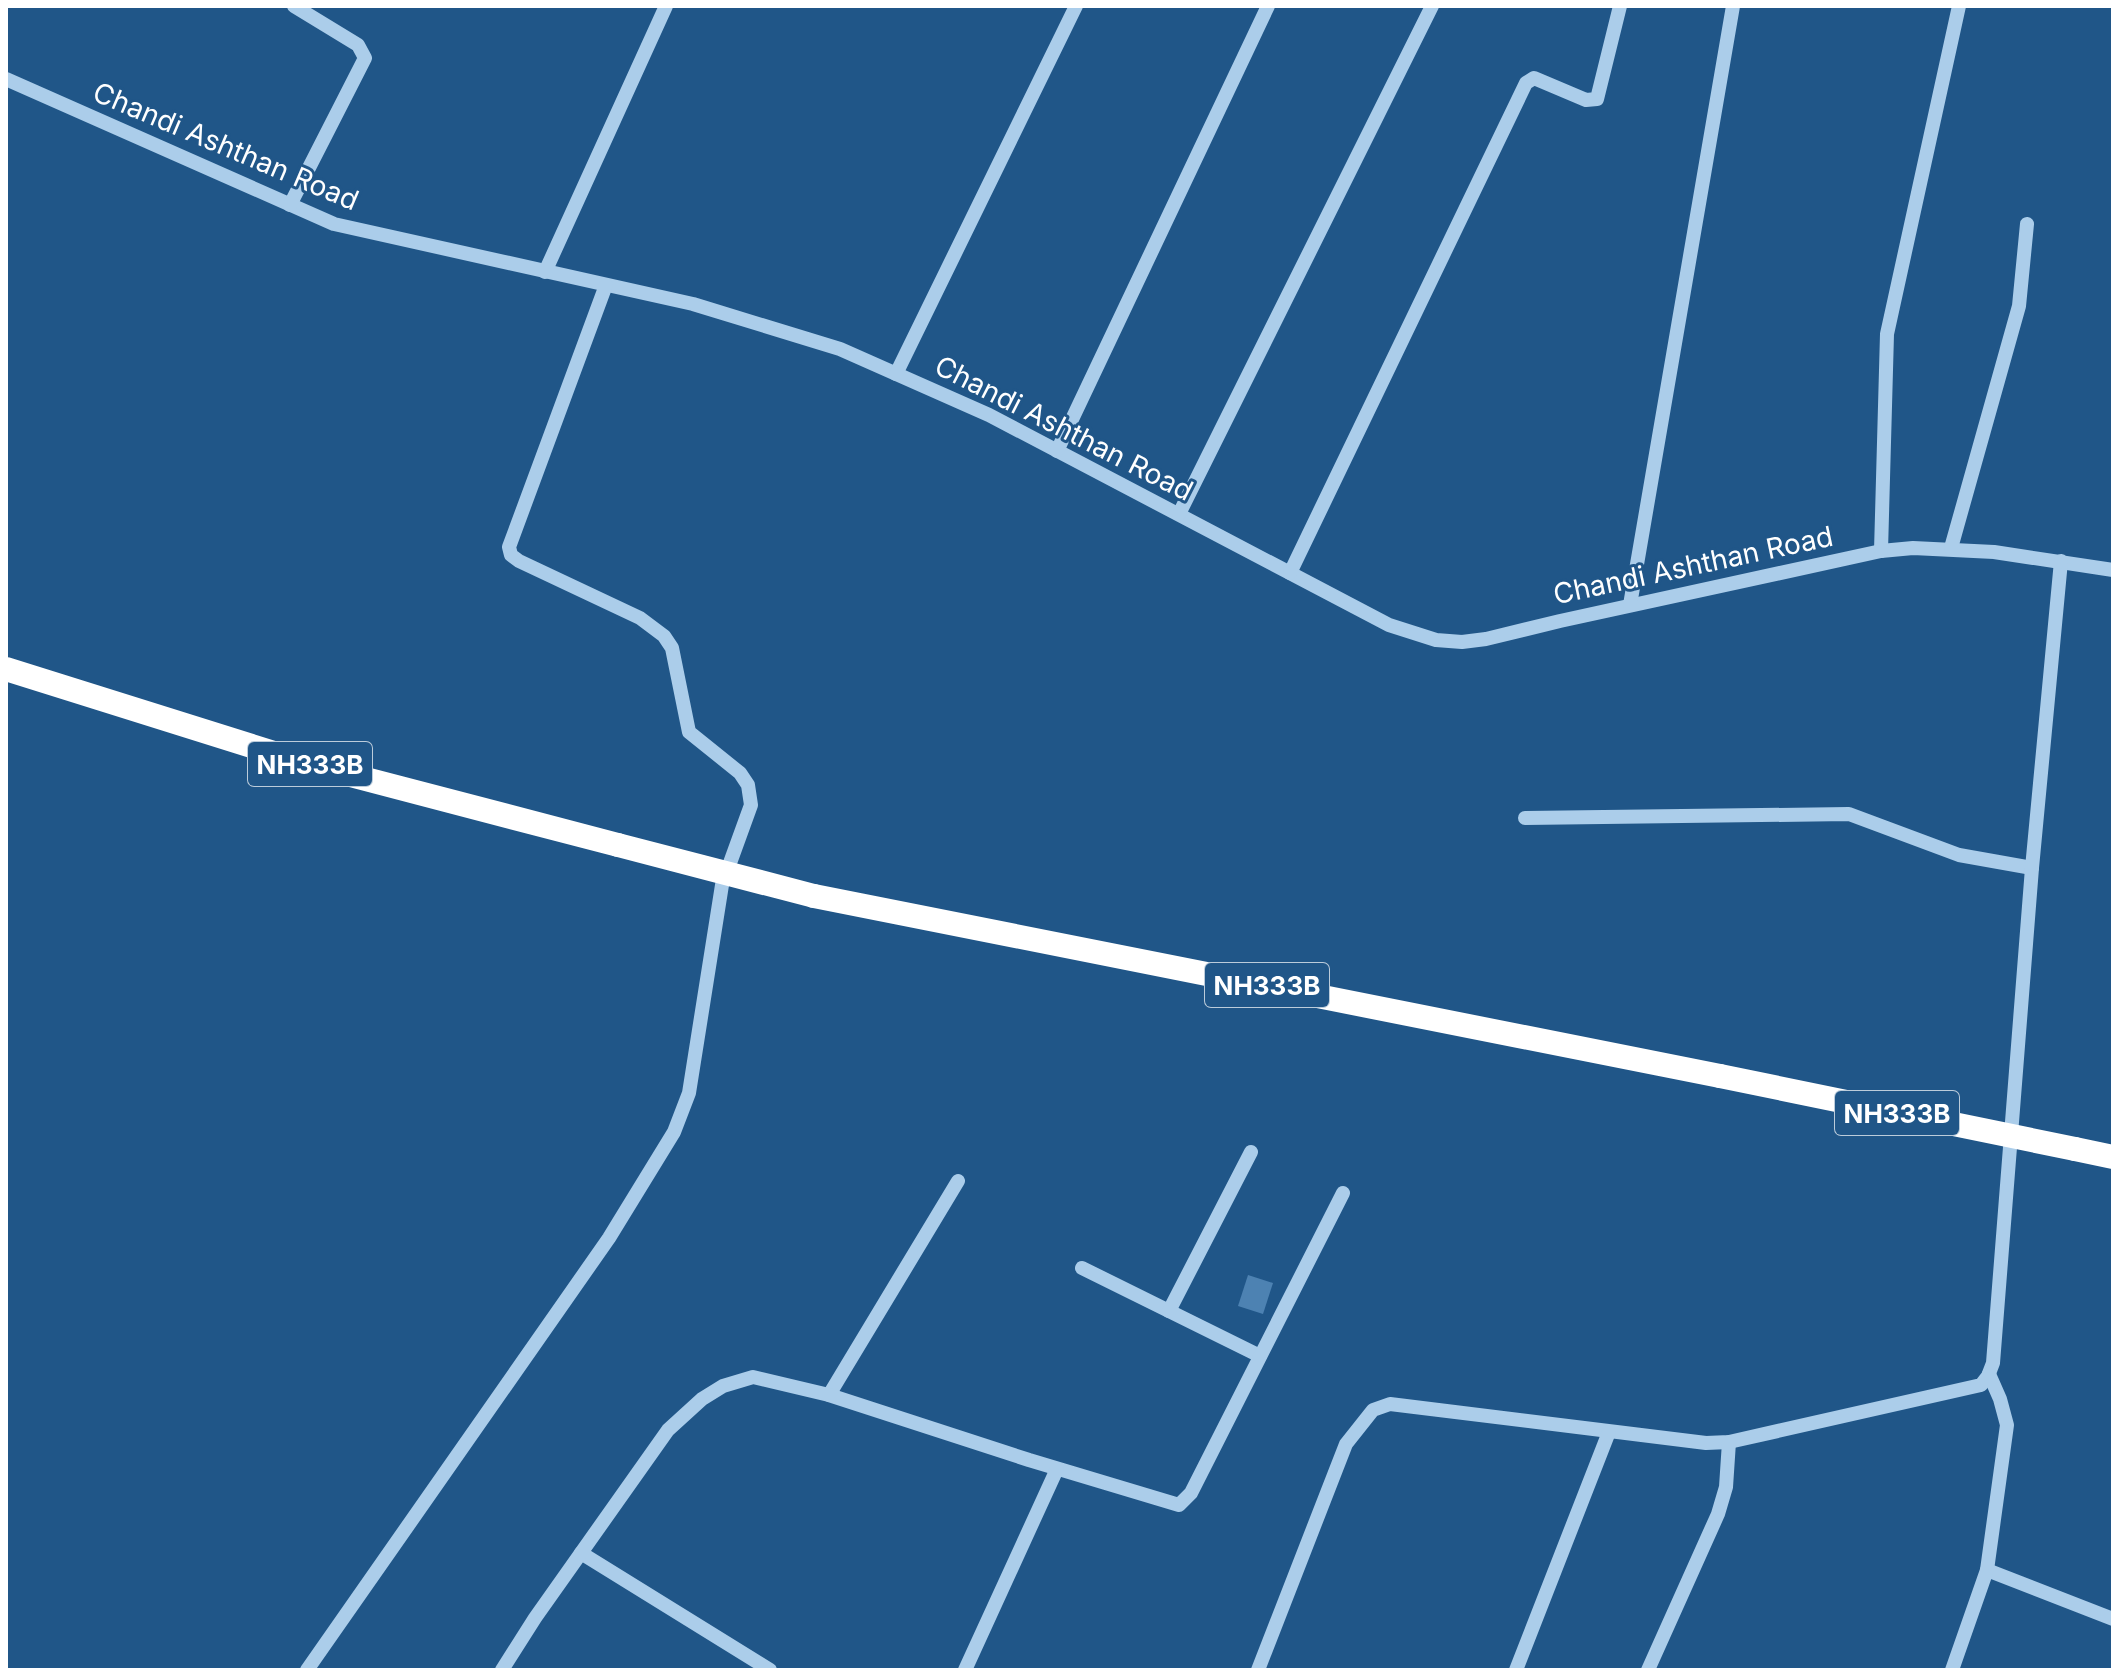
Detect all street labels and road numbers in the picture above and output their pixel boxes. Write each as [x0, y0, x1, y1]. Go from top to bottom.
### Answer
street label: Chandi Ashthan Road [88, 75, 364, 217]
street label: Chandi Ashthan Road [929, 348, 1199, 508]
street label: Chandi Ashthan Road [1550, 519, 1836, 611]
road number: NH333B [248, 742, 372, 786]
road number: NH333B [1205, 963, 1329, 1007]
road number: NH333B [1835, 1091, 1959, 1135]

